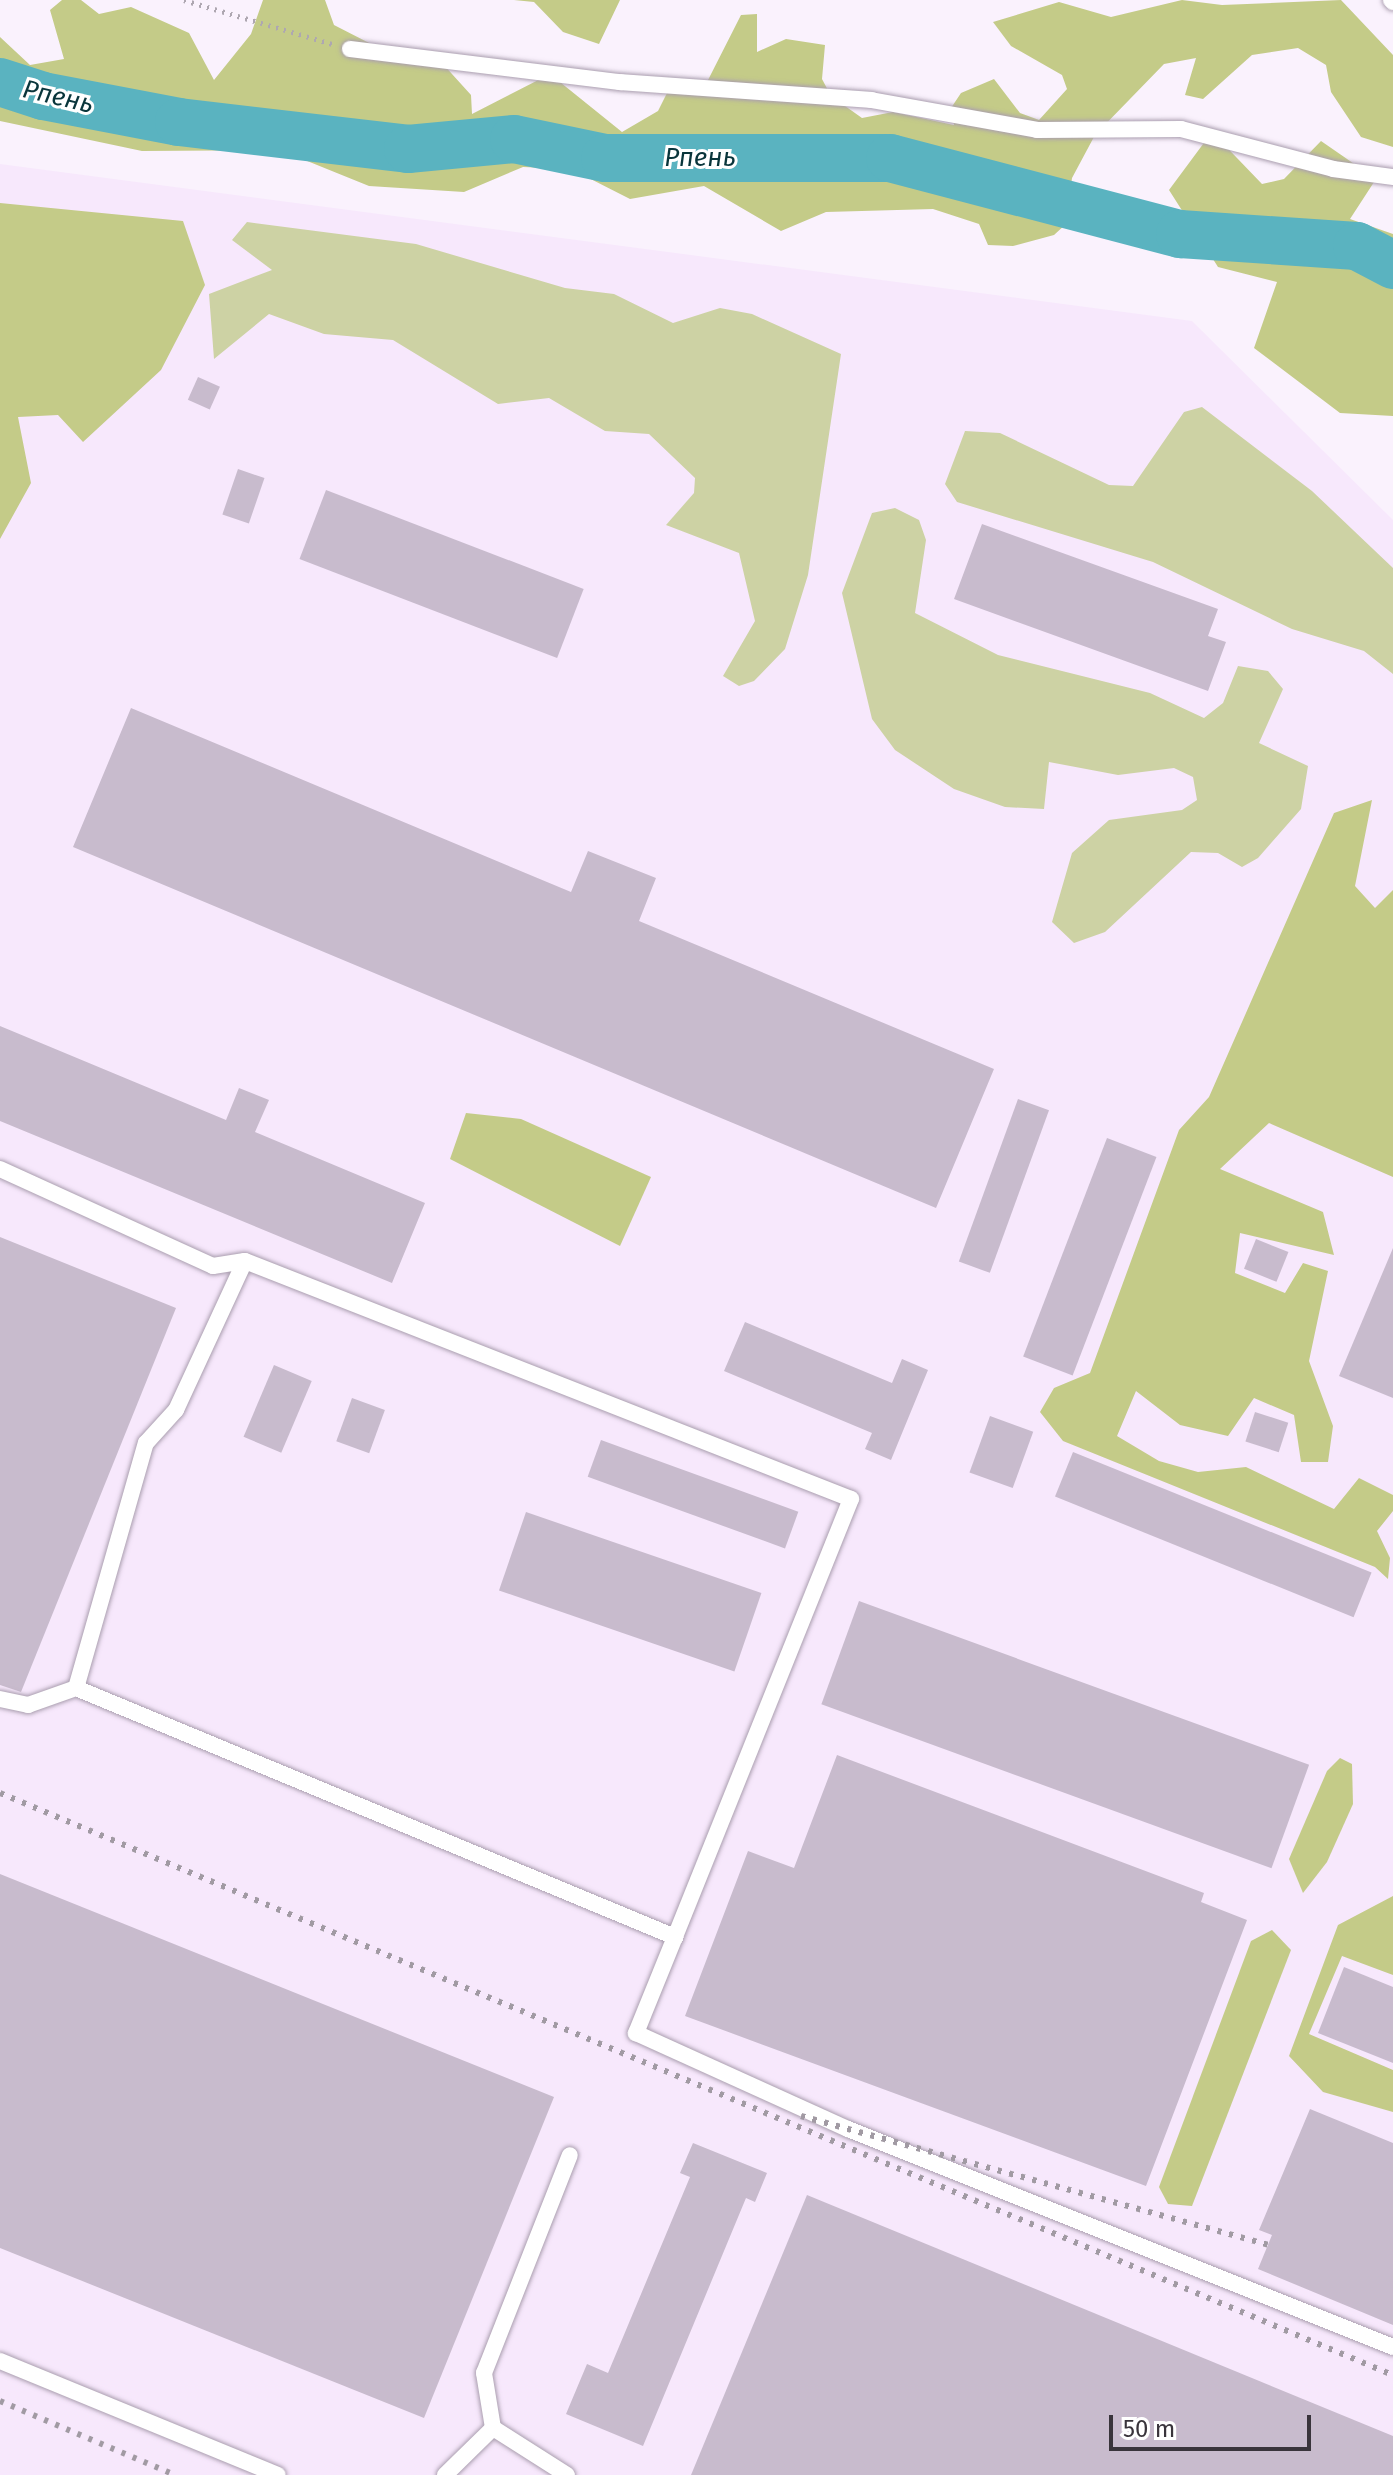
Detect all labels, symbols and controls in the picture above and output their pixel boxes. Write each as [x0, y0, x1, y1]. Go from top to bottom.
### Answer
water label: Рпень [20, 74, 96, 120]
water label: Рпень [664, 142, 736, 174]
scale bar [1113, 2399, 1315, 2449]
text: 50 m [1123, 2415, 1175, 2443]

